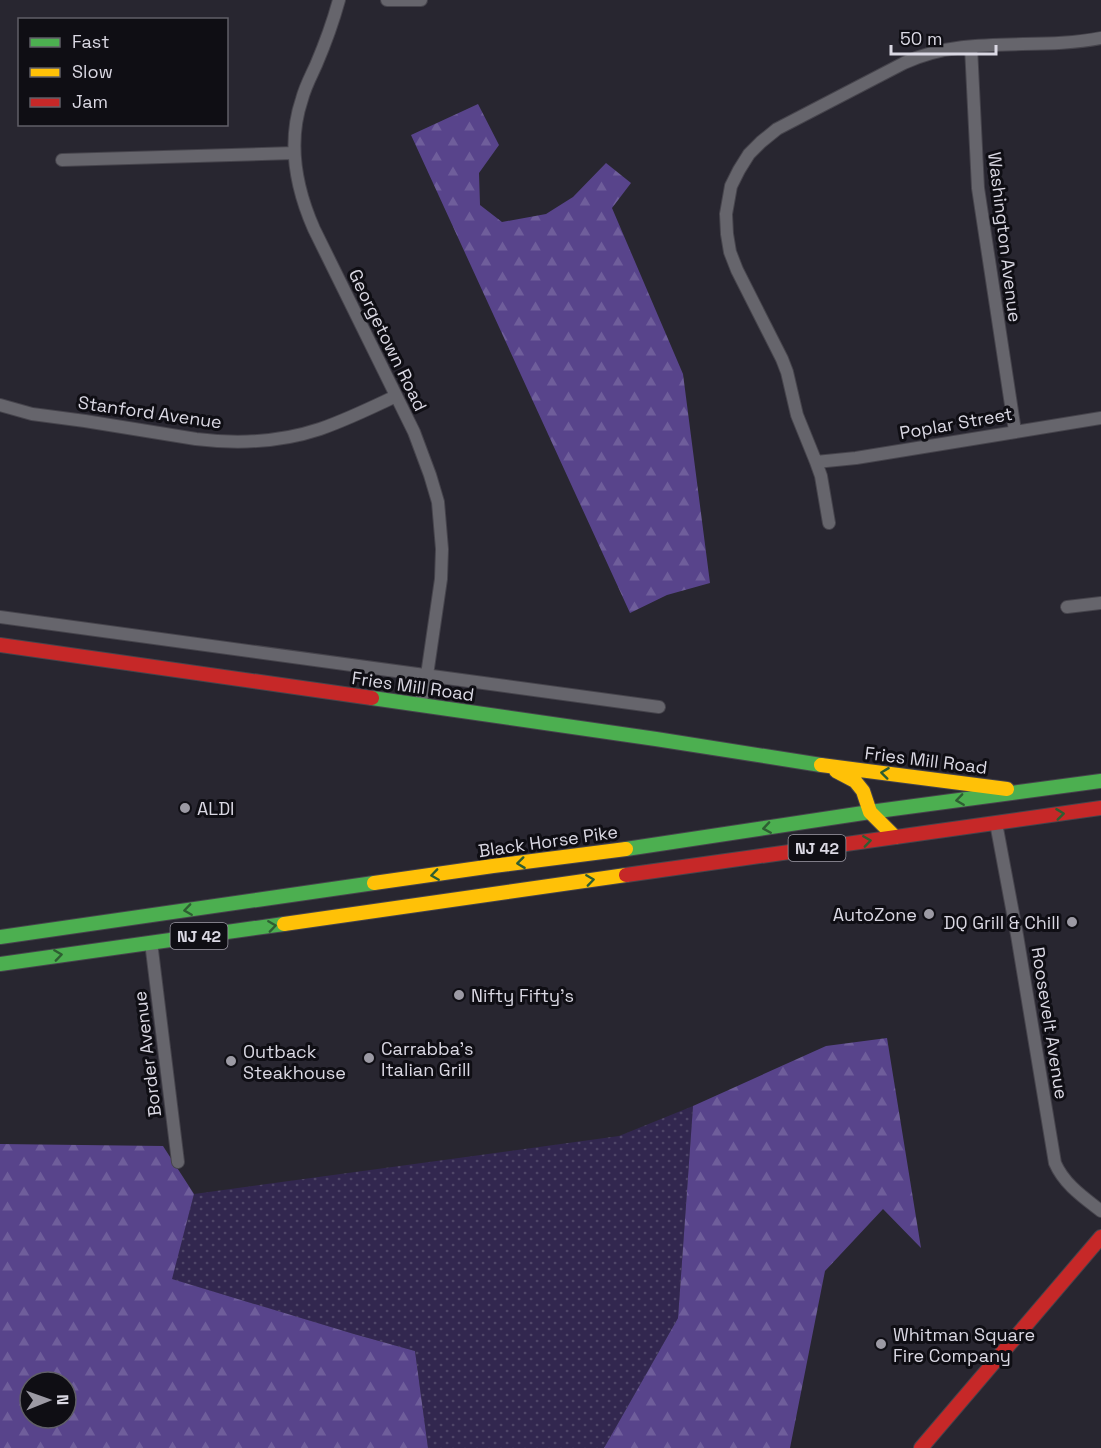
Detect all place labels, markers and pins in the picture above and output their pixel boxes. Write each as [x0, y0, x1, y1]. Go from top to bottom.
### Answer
place label: ALDI [197, 797, 235, 820]
marker: ALDI [178, 801, 192, 815]
place label: AutoZone [833, 903, 917, 926]
marker: AutoZone [922, 907, 936, 921]
place label: DQ Grill & Chill [944, 911, 1060, 934]
marker: DQ Grill & Chill [1065, 915, 1079, 929]
place label: Nifty Fifty's [471, 984, 574, 1007]
marker: Nifty Fifty's [452, 988, 466, 1002]
place label: Carrabba's Italian Grill [381, 1037, 474, 1081]
place label: Outback Steakhouse [243, 1040, 346, 1084]
marker: Carrabba's Italian Grill [362, 1051, 376, 1065]
marker: Outback Steakhouse [224, 1054, 238, 1068]
place label: Whitman Square Fire Company [893, 1323, 1035, 1367]
marker: Whitman Square Fire Company [874, 1337, 888, 1351]

